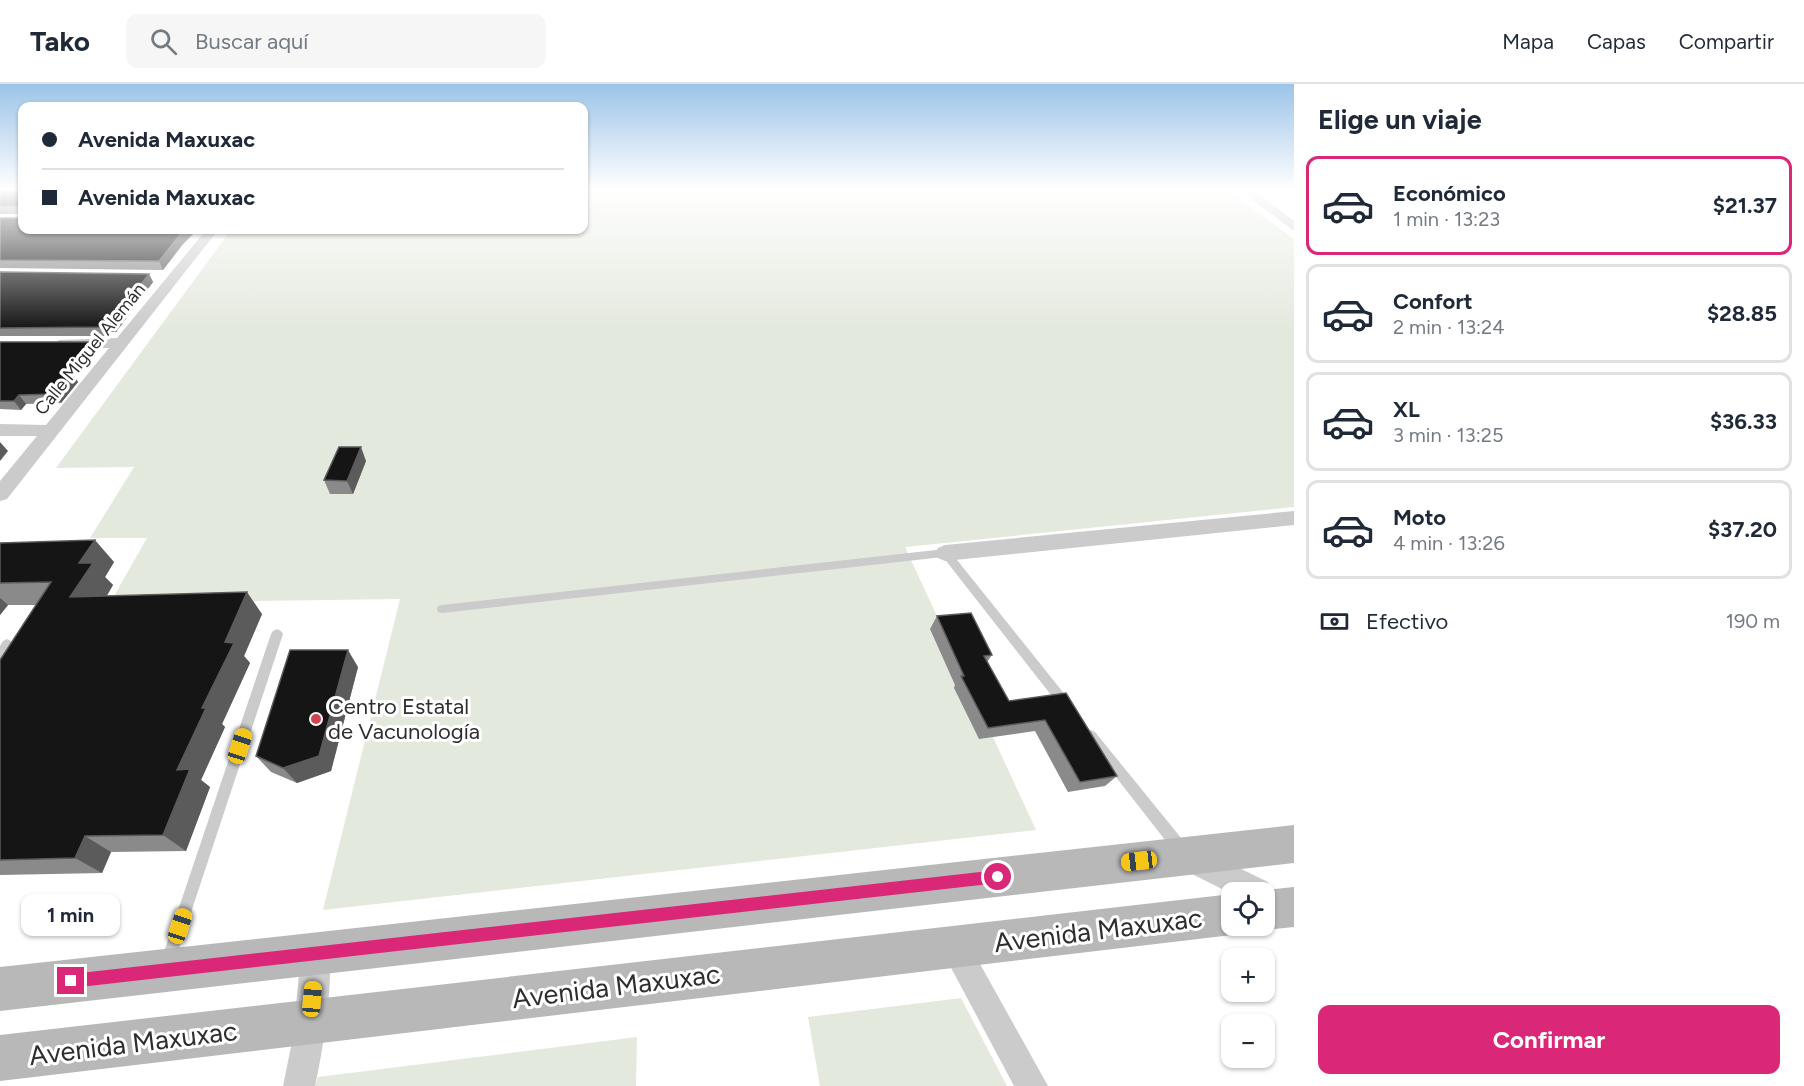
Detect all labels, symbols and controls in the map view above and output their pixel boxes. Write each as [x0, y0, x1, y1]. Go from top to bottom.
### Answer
search box [126, 14, 546, 68]
text: Tako [30, 24, 90, 58]
icon: search [147, 25, 180, 58]
text: Buscar aquí [195, 28, 308, 55]
text: Mapa [1502, 29, 1554, 54]
text: Capas [1587, 29, 1646, 54]
text: Compartir [1679, 29, 1774, 54]
text: Elige un viaje [1318, 103, 1482, 136]
text: Avenida Maxuxac [78, 126, 255, 153]
icon: car [1321, 179, 1375, 233]
text: Económico [1393, 180, 1506, 207]
text: Avenida Maxuxac [78, 184, 255, 211]
text: $21.37 [1713, 192, 1777, 219]
text: 1 min · 13:23 [1393, 207, 1500, 231]
street label: Calle Miguel Alemán [30, 279, 150, 419]
icon: car [1321, 287, 1375, 341]
text: Confort [1393, 288, 1473, 315]
text: $28.85 [1707, 300, 1777, 327]
text: 2 min · 13:24 [1393, 315, 1505, 339]
icon: car [1321, 395, 1375, 449]
text: XL [1393, 396, 1420, 423]
text: $36.33 [1710, 408, 1777, 435]
text: 3 min · 13:25 [1393, 423, 1503, 447]
icon: car [1321, 503, 1375, 557]
text: Moto [1393, 504, 1446, 531]
text: $37.20 [1708, 516, 1777, 543]
text: 4 min · 13:26 [1393, 531, 1505, 555]
icon: cash [1318, 605, 1351, 638]
text: Efectivo [1366, 608, 1448, 635]
text: 190 m [1726, 609, 1780, 633]
place label: Centro Estatal de Vacunología [328, 693, 480, 745]
marker: Centro Estatal de Vacunología [309, 712, 323, 726]
car [226, 726, 254, 766]
car [1120, 850, 1158, 872]
route start [984, 863, 1011, 890]
map controls [1221, 882, 1275, 1068]
button: locate [1221, 882, 1275, 936]
callout: 1 min [22, 894, 121, 936]
street label: Avenida Maxuxac [992, 901, 1204, 959]
text: 1 min [47, 903, 94, 927]
car [166, 906, 194, 946]
button: + [1221, 948, 1275, 1002]
street label: Avenida Maxuxac [510, 957, 722, 1015]
route end [57, 967, 84, 994]
car [301, 980, 323, 1018]
button: Confirmar [1318, 1005, 1780, 1074]
street label: Avenida Maxuxac [27, 1014, 239, 1072]
button: − [1221, 1014, 1275, 1068]

